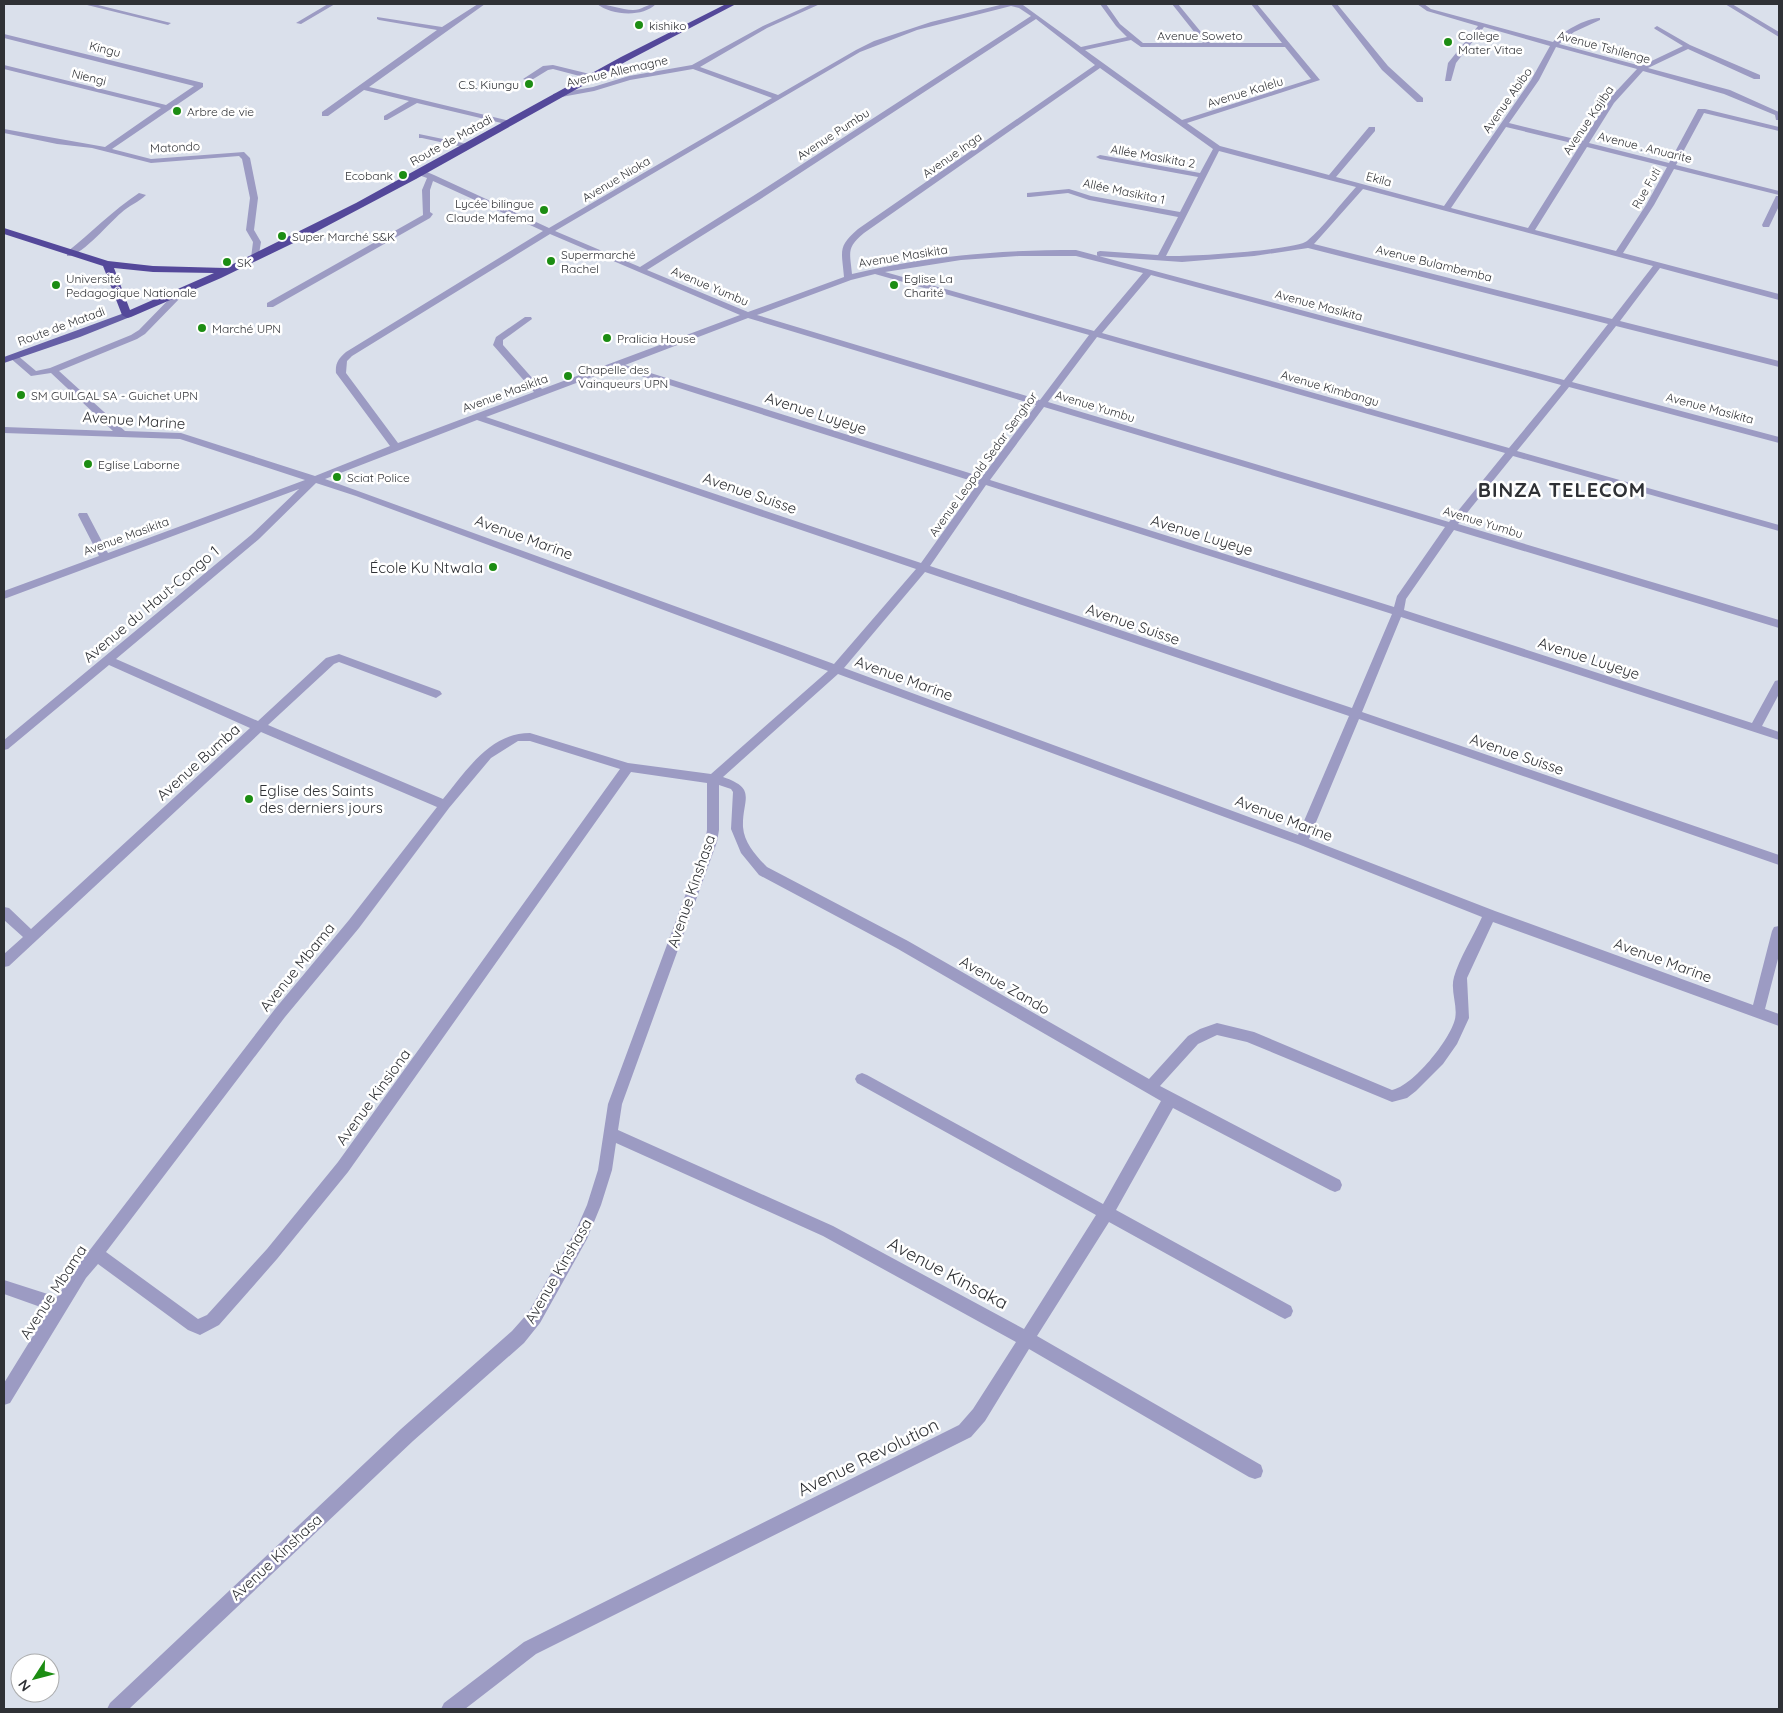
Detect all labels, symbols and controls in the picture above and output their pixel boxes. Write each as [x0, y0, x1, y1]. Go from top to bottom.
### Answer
place label: kishiko [649, 18, 686, 33]
marker: kishiko [633, 19, 645, 31]
street label: Avenue Tshilenge [1556, 27, 1652, 67]
street label: Avenue Soweto [1157, 28, 1243, 43]
place label: Collège Mater Vitae [1458, 28, 1523, 57]
marker: Collège Mater Vitae [1442, 36, 1454, 48]
street label: Kingu [88, 38, 122, 60]
street label: Avenue Allemagne [565, 52, 669, 90]
street label: Avenue Abibo [1479, 64, 1535, 136]
street label: Niengi [70, 65, 108, 89]
street label: Avenue Kalelu [1205, 73, 1285, 111]
place label: C.S. Kiungu [458, 77, 519, 92]
marker: C.S. Kiungu [523, 78, 535, 90]
street label: Avenue Kajiba [1559, 83, 1617, 157]
place label: Arbre de vie [187, 104, 254, 119]
marker: Arbre de vie [171, 105, 183, 117]
street label: Avenue Pumbu [794, 105, 872, 163]
street label: Route de Matadi [407, 111, 495, 169]
street label: Avenue . Anuarite [1596, 128, 1694, 166]
street label: Avenue Inga [919, 129, 985, 181]
street label: Matondo [150, 138, 200, 156]
street label: Allée Masikita 2 [1110, 141, 1197, 171]
street label: Avenue Nioka [579, 153, 653, 205]
street label: Rue Futi [1628, 165, 1664, 211]
place label: Ecobank [345, 168, 393, 183]
street label: Ekila [1365, 168, 1393, 190]
marker: Ecobank [397, 169, 409, 181]
street label: Allée Masikita 1 [1082, 175, 1166, 207]
place label: Lycée bilingue Claude Mafema [446, 196, 534, 225]
marker: Lycée bilingue Claude Mafema [538, 204, 550, 216]
place label: Super Marché S&K [292, 229, 395, 244]
marker: Super Marché S&K [276, 230, 288, 242]
street label: Avenue Bulambemba [1374, 241, 1494, 285]
street label: Avenue Masikita [857, 242, 949, 270]
place label: Supermarché Rachel [561, 247, 636, 276]
place label: SK [237, 255, 252, 270]
marker: Supermarché Rachel [545, 255, 557, 267]
marker: SK [221, 256, 233, 268]
street label: Avenue Yumbu [669, 263, 751, 309]
place label: Université Pedagogique Nationale [66, 271, 197, 300]
place label: Eglise La Charité [904, 271, 953, 300]
marker: Université Pedagogique Nationale [50, 279, 62, 291]
marker: Eglise La Charité [888, 279, 900, 291]
street label: Avenue Masikita [1274, 286, 1364, 324]
street label: Route de Matadi [15, 303, 107, 349]
place label: Marché UPN [212, 321, 281, 336]
marker: Marché UPN [196, 322, 208, 334]
place label: Pralicia House [617, 331, 696, 346]
marker: Pralicia House [601, 332, 613, 344]
place label: Chapelle des Vainqueurs UPN [578, 362, 668, 391]
street label: Avenue Kimbangu [1279, 367, 1381, 409]
marker: Chapelle des Vainqueurs UPN [562, 370, 574, 382]
street label: Avenue Masikita [460, 371, 550, 415]
street label: Avenue Yumbu [1053, 387, 1137, 425]
place label: SM GUILGAL SA - Guichet UPN [31, 388, 198, 403]
street label: Avenue Luyeye [763, 388, 869, 438]
street label: Avenue Leopold Sedar Senghor [925, 388, 1041, 539]
marker: SM GUILGAL SA - Guichet UPN [15, 389, 27, 401]
street label: Avenue Masikita [1665, 389, 1755, 427]
street label: Avenue Marine [82, 407, 186, 433]
place label: Eglise Laborne [98, 457, 180, 472]
marker: Eglise Laborne [82, 458, 94, 470]
street label: Avenue Suisse [701, 468, 799, 518]
place label: Sciat Police [347, 470, 410, 485]
marker: Sciat Police [331, 471, 343, 483]
district label: BINZA TELECOM [1478, 477, 1646, 502]
street label: Avenue Yumbu [1441, 503, 1525, 541]
street label: Avenue Marine [472, 510, 576, 564]
street label: Avenue Luyeye [1149, 510, 1255, 560]
street label: Avenue Masikita [81, 514, 171, 558]
street label: Avenue du Haut-Congo 1 [79, 541, 223, 667]
place label: École Ku Ntwala [370, 558, 483, 577]
marker: École Ku Ntwala [487, 561, 499, 573]
street label: Avenue Suisse [1084, 599, 1182, 649]
street label: Avenue Luyeye [1536, 633, 1642, 683]
street label: Avenue Marine [852, 651, 956, 705]
street label: Avenue Bumba [152, 720, 244, 804]
street label: Avenue Suisse [1468, 729, 1566, 779]
place label: Eglise des Saints des derniers jours [259, 781, 383, 817]
street label: Avenue Marine [1233, 791, 1335, 845]
marker: Eglise des Saints des derniers jours [243, 793, 255, 805]
street label: Avenue Kinshasa [663, 832, 719, 950]
street label: Avenue Mbama [255, 919, 339, 1015]
street label: Avenue Marine [1611, 933, 1715, 987]
street label: Avenue Zando [957, 952, 1053, 1018]
street label: Avenue Kinsiona [332, 1045, 414, 1149]
street label: Avenue Kinshasa [520, 1215, 596, 1327]
street label: Avenue Kinsaka [884, 1232, 1012, 1314]
street label: Avenue Mbama [15, 1241, 91, 1343]
street label: Avenue Revolution [794, 1413, 942, 1501]
street label: Avenue Kinshasa [226, 1510, 326, 1604]
north arrow [10, 1653, 60, 1703]
text: N [14, 1676, 35, 1695]

